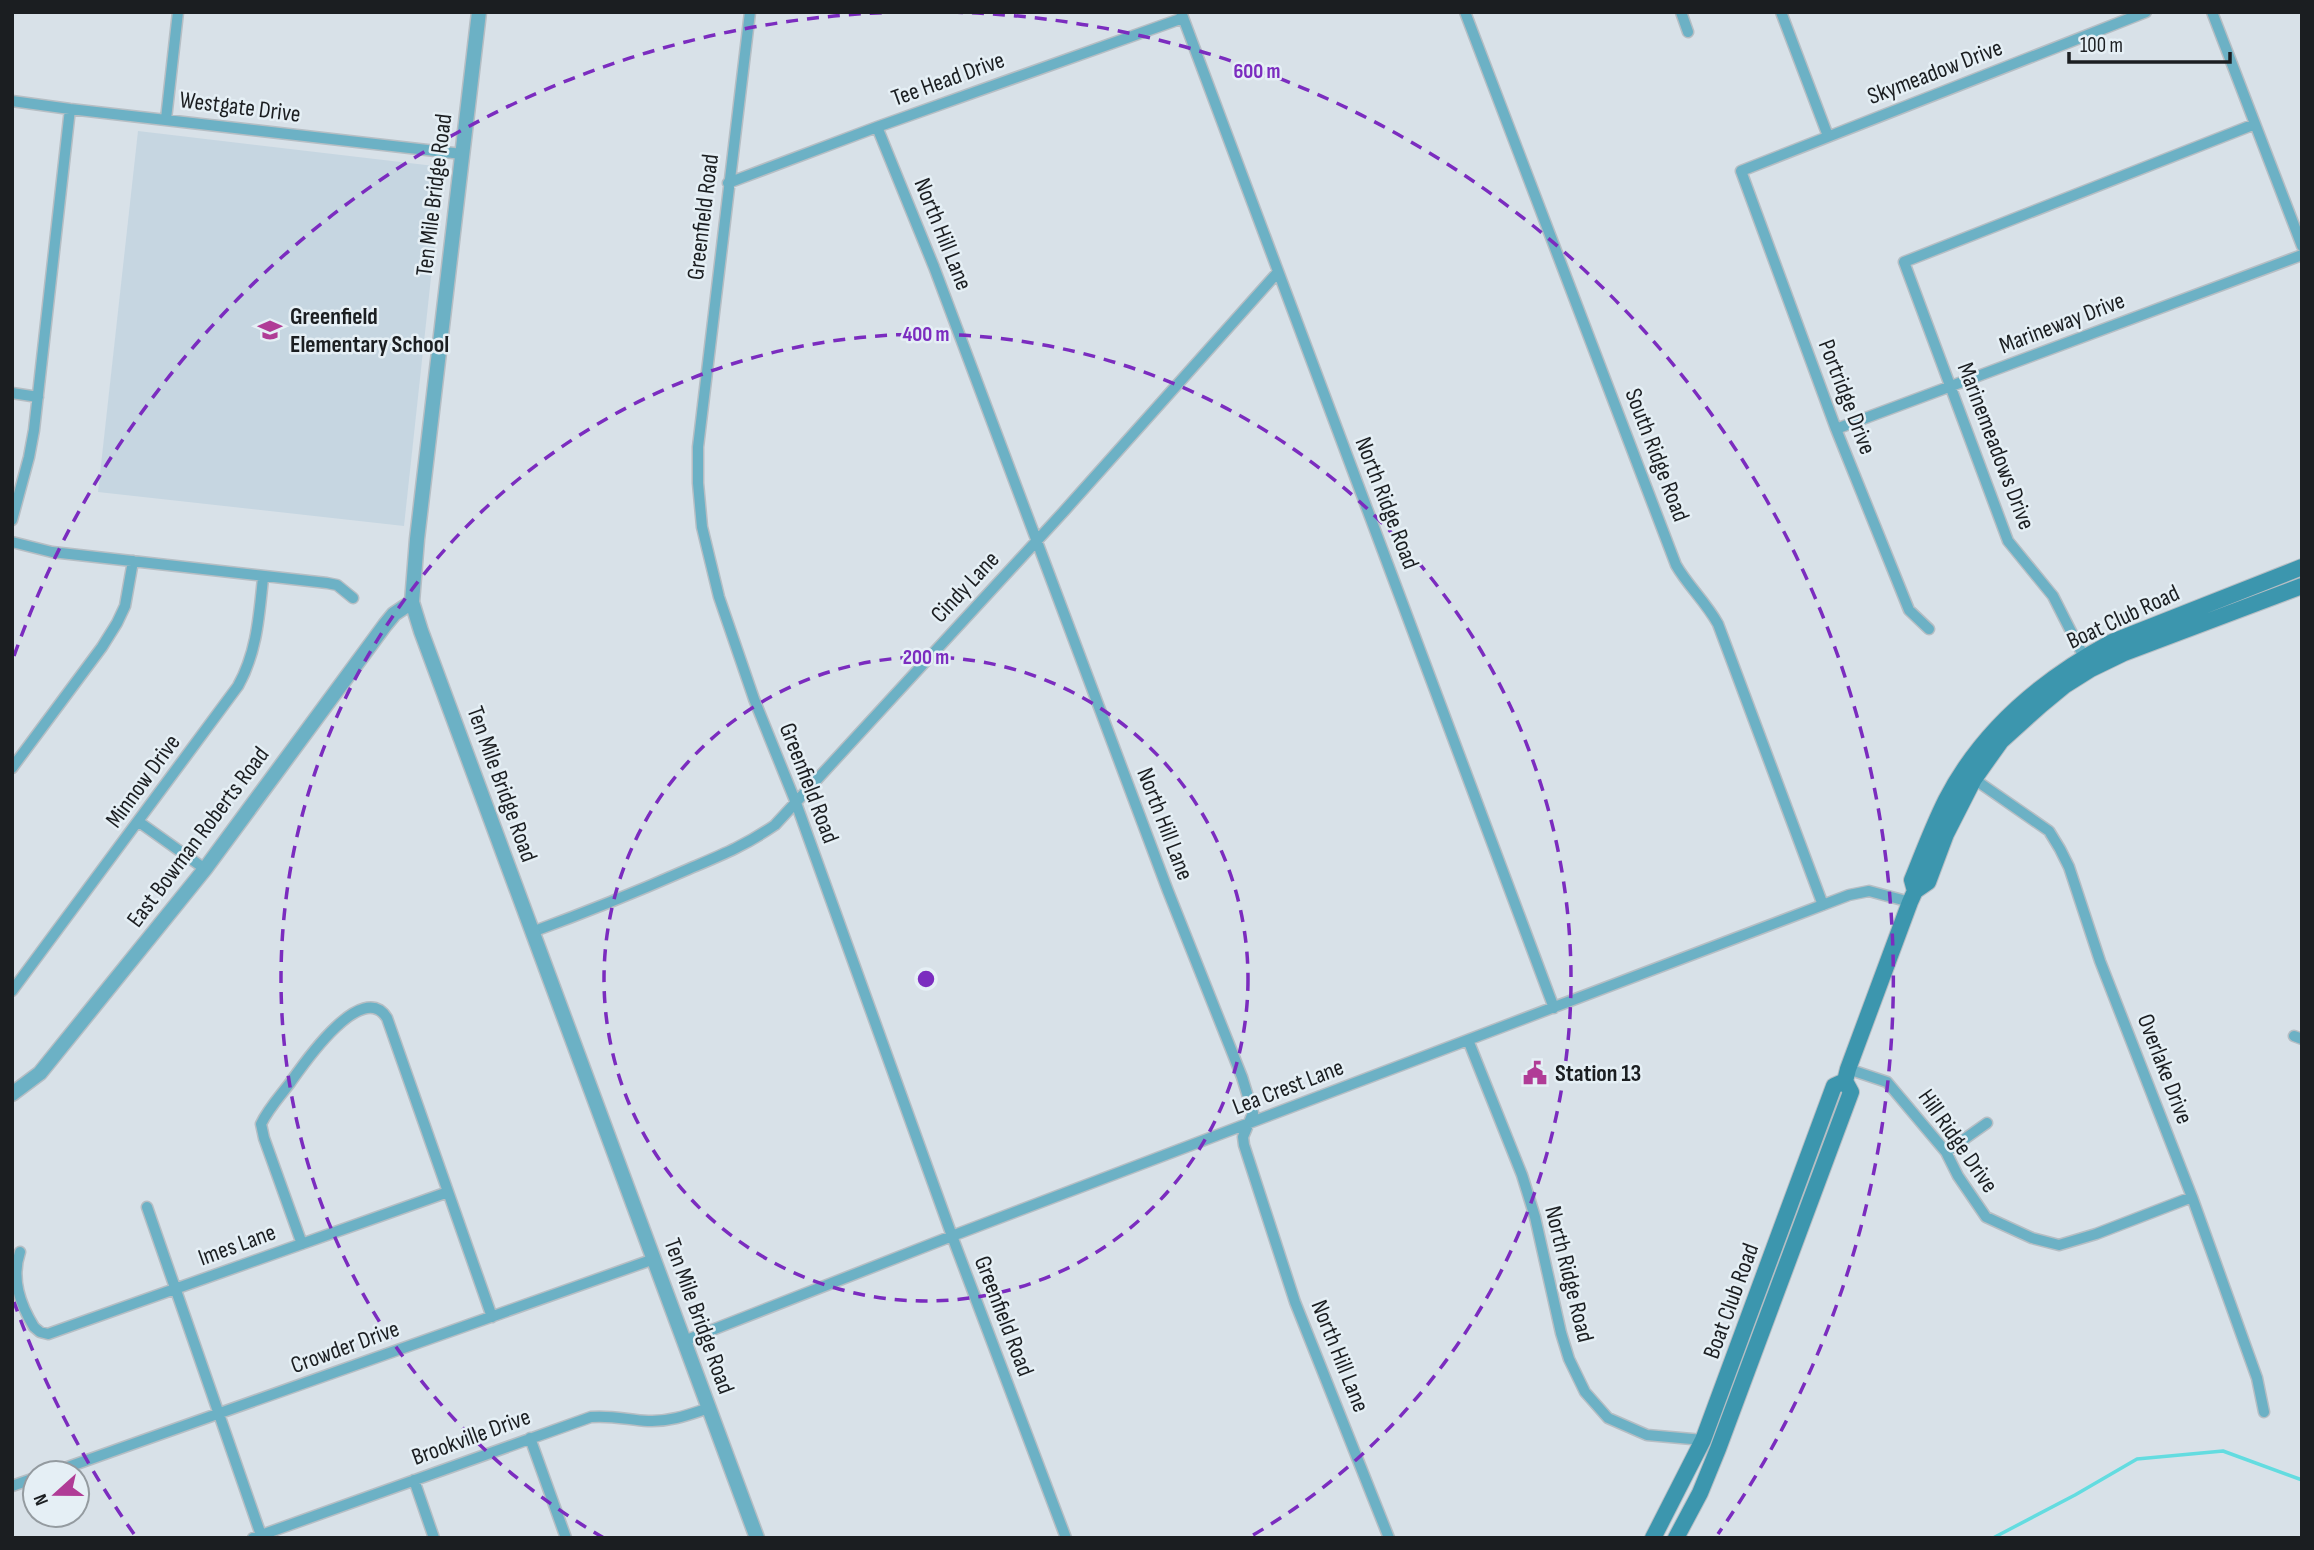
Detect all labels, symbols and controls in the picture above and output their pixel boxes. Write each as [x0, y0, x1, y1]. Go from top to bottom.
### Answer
scale bar [2069, 21, 2230, 65]
street label: Skymeadow Drive [1863, 33, 2007, 111]
text: 100 m [2080, 33, 2123, 58]
street label: Tee Head Drive [888, 45, 1008, 113]
text: 600 m [1233, 59, 1281, 84]
street label: Westgate Drive [178, 85, 302, 129]
street label: Ten Mile Bridge Road [410, 112, 458, 278]
street label: Greenfield Road [681, 152, 725, 282]
street label: North Hill Lane [907, 174, 979, 294]
street label: Marineway Drive [1995, 286, 2129, 360]
place label: Greenfield Elementary School [290, 302, 449, 359]
school or university icon: Greenfield Elementary School [256, 316, 284, 344]
text: 400 m [903, 322, 949, 347]
street label: Portridge Drive [1812, 335, 1882, 459]
street label: Marinemeadows Drive [1951, 358, 2041, 534]
street label: South Ridge Road [1618, 384, 1696, 526]
street label: North Ridge Road [1349, 433, 1425, 573]
street label: Cindy Lane [925, 545, 1005, 629]
street label: Boat Club Road [2062, 578, 2184, 656]
text: 200 m [903, 645, 949, 670]
street label: Ten Mile Bridge Road [460, 702, 544, 866]
street label: Greenfield Road [773, 719, 845, 847]
street label: Minnow Drive [99, 729, 187, 833]
street label: East Bowman Roberts Road [121, 741, 275, 933]
street label: North Hill Lane [1130, 764, 1200, 884]
centre of rings [914, 967, 938, 991]
street label: Overlake Drive [2131, 1010, 2199, 1128]
street label: Lea Crest Lane [1228, 1053, 1348, 1121]
public building icon: Station 13 [1521, 1059, 1549, 1087]
place label: Station 13 [1555, 1059, 1641, 1088]
street label: Hill Ridge Drive [1912, 1084, 2004, 1198]
street label: North Ridge Road [1538, 1203, 1600, 1345]
street label: Imes Lane [194, 1218, 280, 1272]
street label: Ten Mile Bridge Road [657, 1234, 741, 1398]
street label: Boat Club Road [1697, 1239, 1765, 1363]
street label: Greenfield Road [968, 1252, 1040, 1380]
street label: North Hill Lane [1304, 1296, 1376, 1416]
street label: Crowder Drive [287, 1314, 403, 1380]
street label: Brookville Drive [408, 1402, 534, 1472]
north arrow [21, 1459, 91, 1529]
text: N [29, 1491, 54, 1508]

